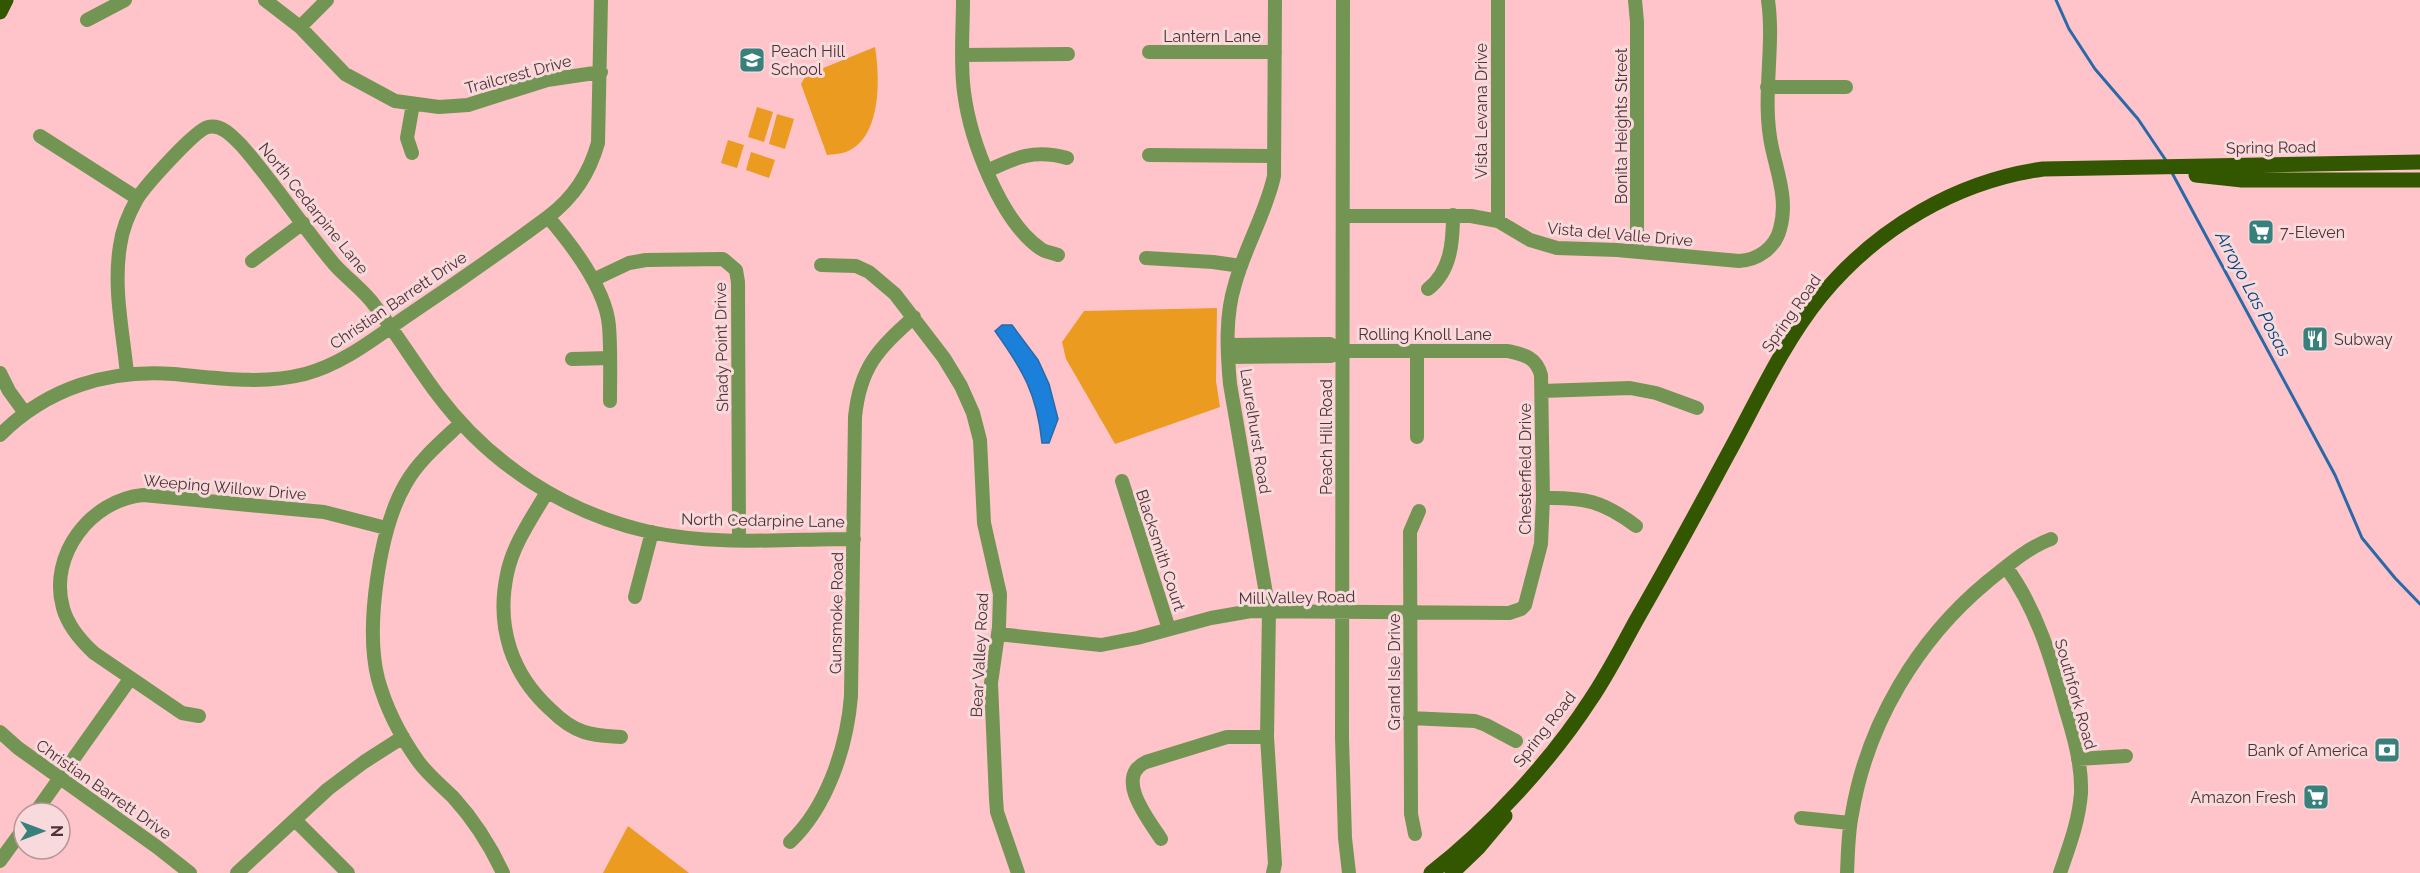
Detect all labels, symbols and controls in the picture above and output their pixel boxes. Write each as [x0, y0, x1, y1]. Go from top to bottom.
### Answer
street label: Lantern Lane [1163, 27, 1261, 46]
place label: Peach Hill School [771, 42, 846, 79]
street label: Vista Levana Drive [1472, 43, 1491, 179]
school or university icon: Peach Hill School [737, 45, 767, 75]
street label: Bonita Heights Street [1612, 47, 1631, 204]
street label: Trailcrest Drive [463, 51, 573, 98]
street label: Spring Road [2226, 137, 2316, 158]
street label: North Cedarpine Lane [255, 139, 373, 278]
supermarket icon: 7-Eleven [2246, 217, 2276, 247]
street label: Vista del Valle Drive [1546, 219, 1694, 250]
place label: 7-Eleven [2280, 223, 2345, 242]
water label: Arroyo Las Posas [2211, 227, 2296, 361]
street label: Christian Barrett Drive [326, 248, 470, 353]
street label: Spring Road [1758, 271, 1825, 356]
street label: Shady Point Drive [711, 282, 732, 412]
restaurant icon: Subway [2300, 324, 2330, 354]
street label: Rolling Knoll Lane [1358, 325, 1492, 344]
place label: Subway [2334, 330, 2393, 349]
street label: Laurelhurst Road [1236, 367, 1275, 495]
street label: Peach Hill Road [1317, 379, 1336, 495]
street label: Chesterfield Drive [1516, 403, 1535, 535]
street label: Weeping Willow Drive [143, 471, 307, 504]
street label: Blacksmith Court [1132, 487, 1189, 614]
street label: North Cedarpine Lane [681, 510, 845, 531]
street label: Gunsmoke Road [826, 552, 847, 674]
street label: Mill Valley Road [1239, 587, 1356, 608]
street label: Bear Valley Road [967, 592, 992, 718]
street label: Grand Isle Drive [1385, 614, 1404, 730]
street label: Southfork Road [2051, 637, 2100, 752]
street label: Spring Road [1509, 688, 1580, 771]
bank icon: Bank of America [2372, 735, 2402, 765]
street label: Christian Barrett Drive [32, 736, 175, 843]
place label: Bank of America [2247, 741, 2368, 760]
supermarket icon: Amazon Fresh [2301, 782, 2331, 812]
place label: Amazon Fresh [2191, 788, 2296, 807]
north arrow [12, 801, 72, 861]
text: N [47, 825, 66, 837]

